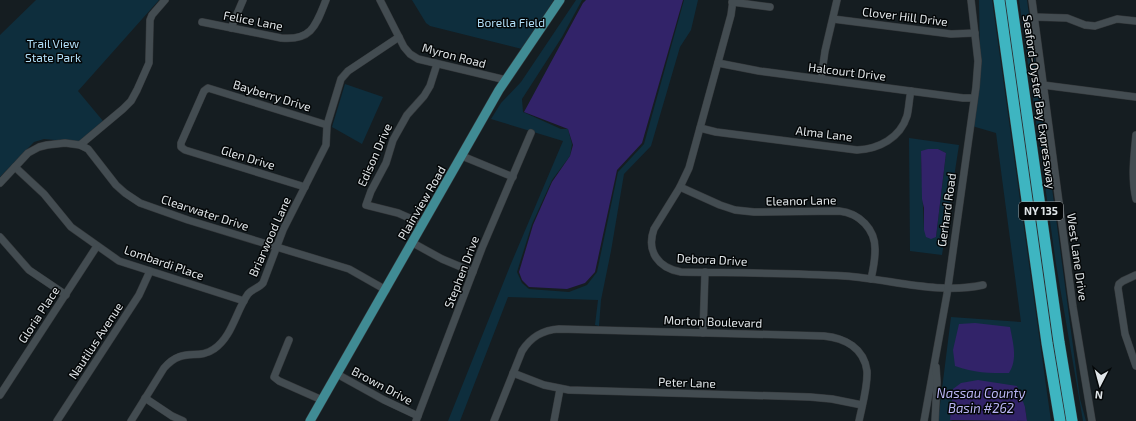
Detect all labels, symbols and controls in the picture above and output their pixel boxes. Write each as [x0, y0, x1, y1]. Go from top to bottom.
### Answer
street label: Clover Hill Drive [862, 4, 949, 28]
street label: Felice Lane [222, 7, 284, 33]
street label: Seaford-Oyster Bay Expressway [1021, 14, 1059, 190]
park label: Borella Field [477, 15, 545, 29]
park label: Trail View State Park [25, 36, 81, 64]
street label: Myron Road [421, 40, 488, 70]
street label: Halcourt Drive [807, 59, 887, 83]
street label: Bayberry Drive [232, 77, 313, 114]
street label: Edison Drive [354, 121, 394, 188]
street label: Alma Lane [795, 123, 853, 143]
street label: Glen Drive [220, 142, 277, 172]
street label: Plainview Road [394, 163, 448, 242]
street label: Gerhard Road [934, 172, 958, 248]
street label: Clearwater Drive [160, 191, 251, 233]
street label: Eleanor Lane [766, 192, 836, 208]
street label: Briarwood Lane [245, 195, 293, 279]
road number: NY 135 [1019, 202, 1063, 220]
street label: West Lane Drive [1065, 212, 1091, 302]
street label: Stephen Drive [441, 234, 481, 310]
street label: Lombardi Place [123, 242, 206, 282]
street label: Debora Drive [676, 250, 748, 268]
street label: Gloria Place [15, 284, 62, 345]
street label: Nautilus Avenue [65, 300, 125, 381]
street label: Morton Boulevard [663, 312, 763, 330]
street label: Brown Drive [350, 363, 415, 407]
north arrow [1080, 365, 1120, 405]
street label: Peter Lane [658, 374, 716, 390]
water label: Nassau County Basin #262 [937, 385, 1025, 416]
text: N [1094, 389, 1104, 402]

